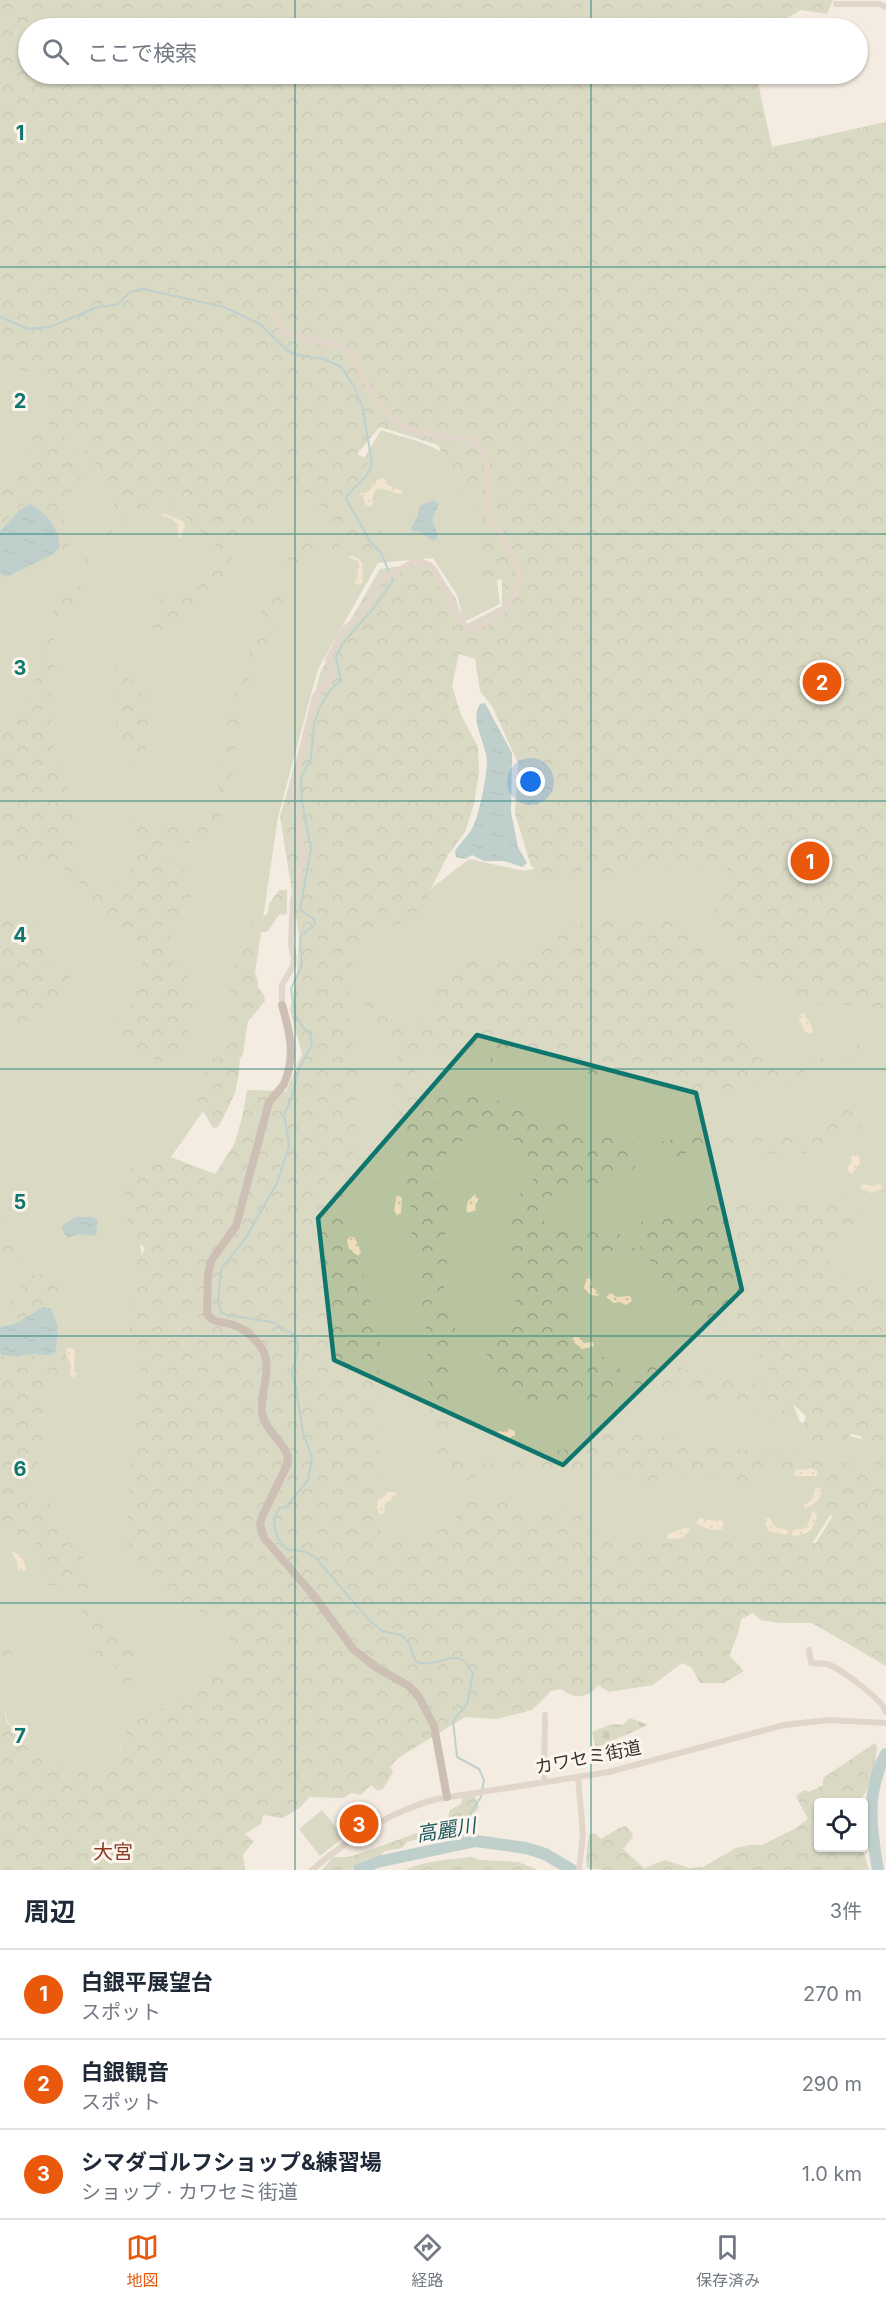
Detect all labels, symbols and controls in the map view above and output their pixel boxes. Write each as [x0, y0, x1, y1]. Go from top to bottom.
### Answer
search box [18, 18, 868, 84]
icon: search [39, 35, 72, 68]
text: ここで検索 [87, 40, 197, 66]
text: 1 [16, 121, 24, 145]
text: 2 [14, 389, 26, 413]
text: 3 [14, 656, 26, 680]
pin: 2 [802, 660, 842, 704]
your location [516, 767, 545, 796]
pin: 1 [790, 838, 830, 884]
text: 4 [13, 923, 27, 947]
text: 5 [14, 1190, 26, 1214]
text: 6 [14, 1457, 27, 1481]
text: 7 [14, 1724, 26, 1748]
street label: カワセミ街道 [533, 1736, 643, 1778]
map controls [814, 1798, 868, 1852]
button: locate [814, 1798, 868, 1852]
pin: 3 [340, 1802, 378, 1846]
water label: 高麗川 [414, 1813, 479, 1847]
district label: 大宮 [93, 1840, 133, 1864]
text: 周辺 [24, 1896, 76, 1927]
text: 3件 [830, 1899, 862, 1923]
text: 白銀平展望台 [81, 1969, 213, 1995]
text: 1 [39, 1982, 48, 2006]
text: 270 m [803, 1982, 862, 2006]
text: スポット [81, 2000, 161, 2024]
text: 白銀観音 [81, 2059, 169, 2085]
text: 2 [37, 2072, 50, 2096]
text: 290 m [802, 2072, 862, 2096]
text: スポット [81, 2090, 161, 2114]
text: シマダゴルフショップ&練習場 [81, 2149, 382, 2175]
text: 3 [37, 2162, 50, 2186]
text: 1.0 km [802, 2162, 862, 2186]
text: ショップ · カワセミ街道 [81, 2180, 298, 2204]
tab: 地図 [126, 2231, 159, 2291]
tab: 経路 [411, 2231, 444, 2291]
tab: 保存済み [696, 2231, 760, 2291]

